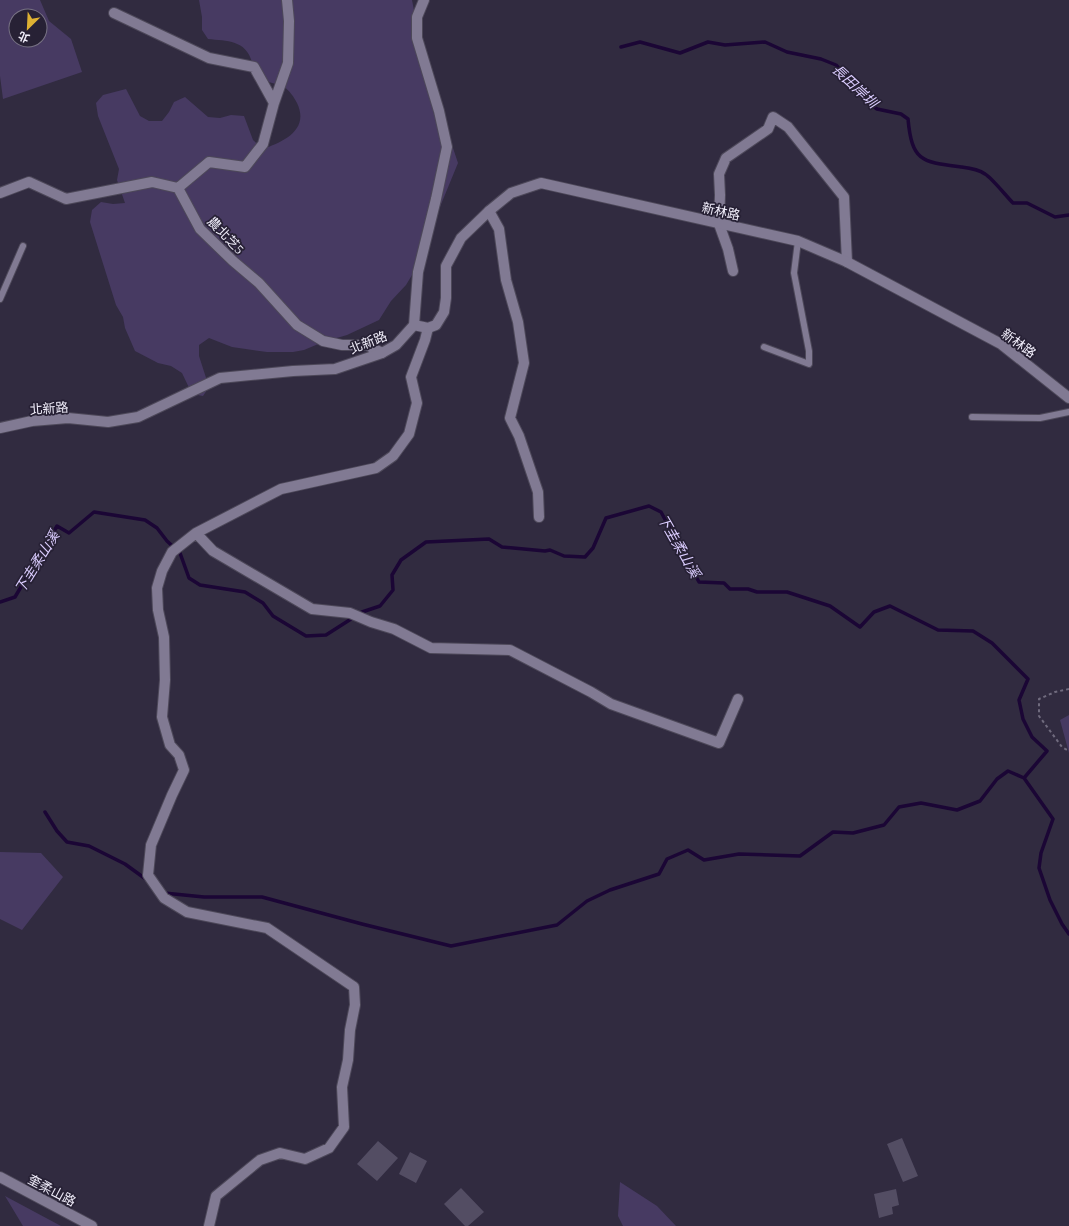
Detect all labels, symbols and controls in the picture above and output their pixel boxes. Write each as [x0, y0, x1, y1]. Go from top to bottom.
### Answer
north arrow [8, 8, 48, 48]
text: 北 [16, 29, 31, 45]
water label: 長田岸圳 [829, 62, 882, 112]
street label: 新林路 [700, 200, 742, 223]
street label: 農北芝5 [204, 214, 247, 257]
street label: 新林路 [999, 326, 1039, 361]
street label: 北新路 [347, 328, 389, 357]
street label: 北新路 [29, 400, 69, 417]
water label: 下圭柔山溪 [655, 512, 704, 582]
water label: 下圭柔山溪 [13, 527, 63, 596]
street label: 奎柔山路 [25, 1172, 78, 1209]

